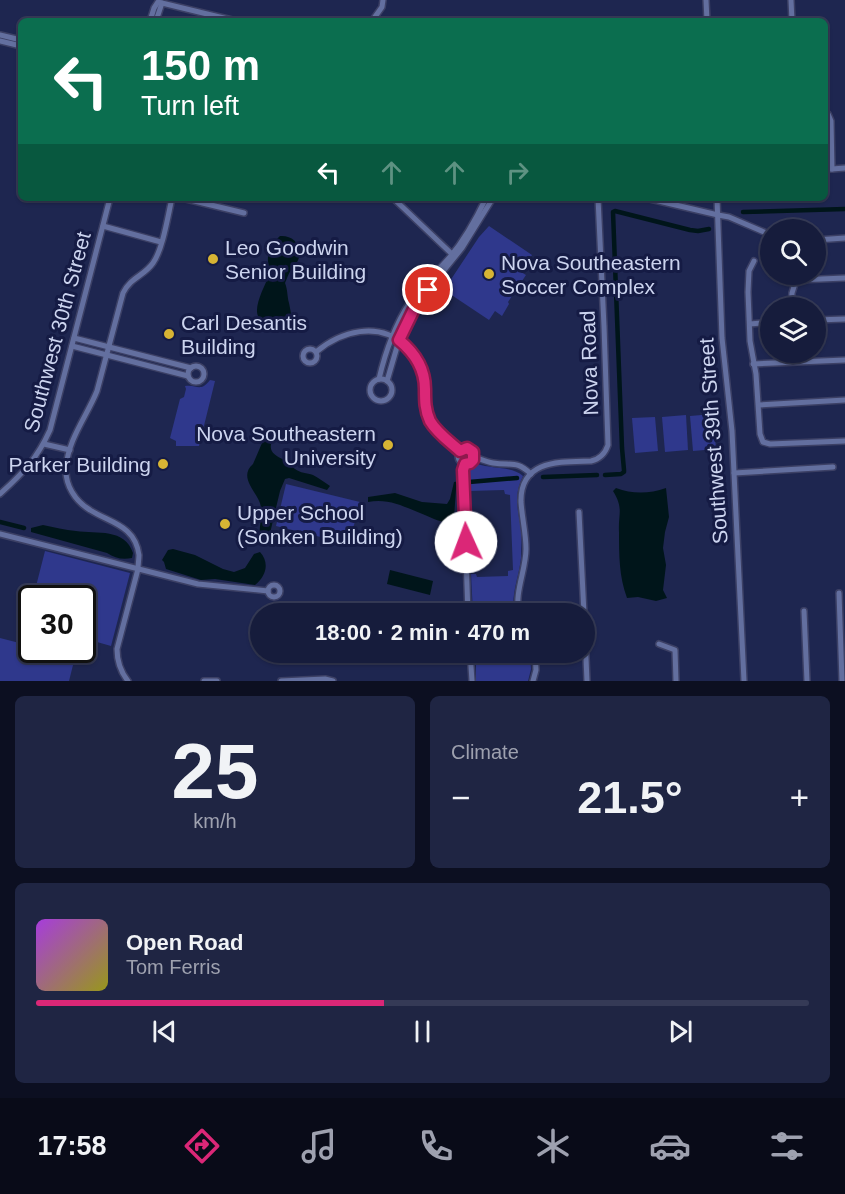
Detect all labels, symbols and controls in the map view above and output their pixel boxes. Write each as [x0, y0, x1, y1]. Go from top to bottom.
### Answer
icon: left [42, 42, 120, 120]
text: 150 m [141, 42, 260, 89]
text: Turn left [141, 91, 239, 121]
icon: left [312, 156, 345, 189]
icon: ahead [375, 156, 408, 189]
icon: ahead [438, 156, 471, 189]
icon: right [501, 156, 534, 189]
map controls [760, 219, 826, 363]
button: search [760, 219, 826, 285]
street label: Southwest 30th Street [19, 229, 95, 435]
place label: Leo Goodwin Senior Building [225, 236, 366, 283]
place label: Nova Southeastern Soccer Complex [501, 251, 681, 298]
marker: Leo Goodwin Senior Building [206, 252, 220, 266]
pin [402, 264, 453, 315]
marker: Nova Southeastern Soccer Complex [482, 267, 496, 281]
icon: arrive [411, 273, 444, 306]
button: layers [760, 297, 826, 363]
street label: Nova Road [576, 310, 602, 416]
place label: Carl Desantis Building [181, 311, 307, 358]
marker: Carl Desantis Building [162, 327, 176, 341]
street label: Southwest 39th Street [694, 337, 732, 545]
place label: Nova Southeastern University [196, 422, 376, 469]
marker: Nova Southeastern University [381, 438, 395, 452]
place label: Parker Building [9, 453, 151, 476]
marker: Parker Building [156, 457, 170, 471]
place label: Upper School (Sonken Building) [237, 501, 403, 548]
position arrow [434, 510, 498, 574]
marker: Upper School (Sonken Building) [218, 517, 232, 531]
speed limit sign: 30 [18, 585, 96, 663]
text: 18:00 · 2 min · 470 m [315, 620, 530, 645]
text: 25 [172, 727, 258, 815]
text: Climate [451, 741, 519, 763]
text: 21.5° [577, 772, 683, 823]
text: − [451, 779, 470, 816]
text: + [790, 779, 809, 816]
text: km/h [193, 810, 237, 832]
text: Open Road [126, 930, 243, 955]
text: Tom Ferris [126, 956, 220, 978]
icon: previous [148, 1015, 181, 1048]
icon: pause [406, 1015, 439, 1048]
icon: next [664, 1015, 697, 1048]
icon: directions [181, 1125, 223, 1167]
icon: music [298, 1125, 340, 1167]
icon: phone [415, 1125, 457, 1167]
icon: climate [532, 1125, 574, 1167]
icon: car [649, 1125, 691, 1167]
icon: filters [766, 1125, 808, 1167]
text: 17:58 [37, 1131, 106, 1161]

